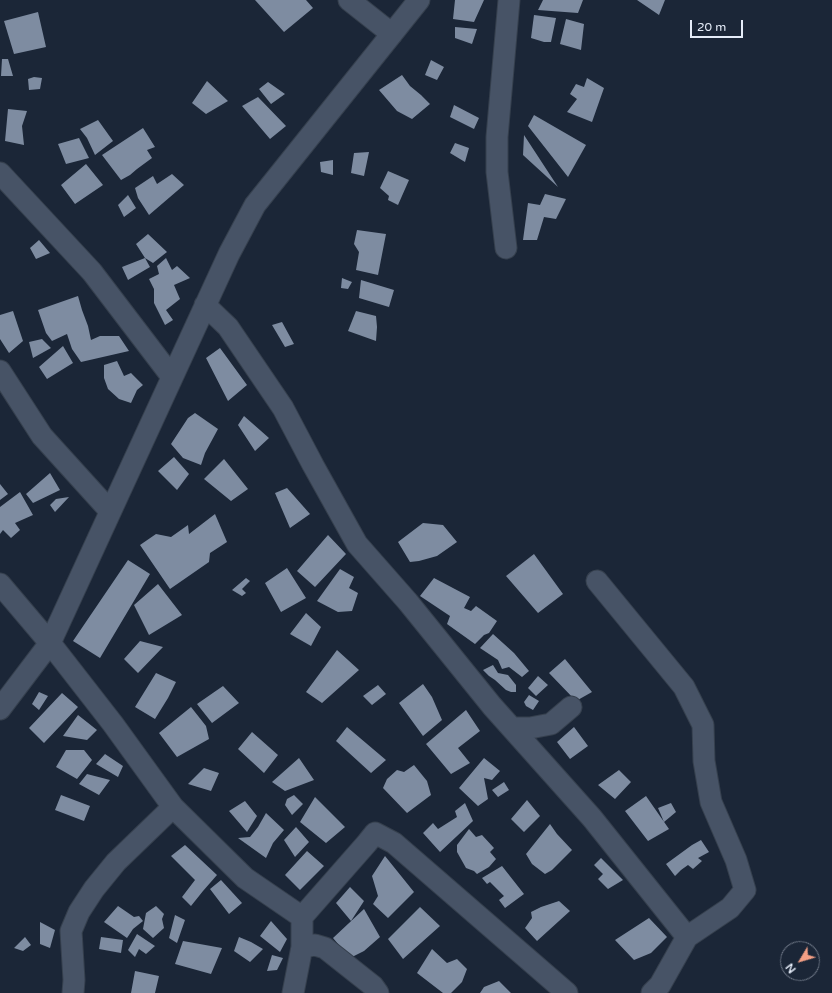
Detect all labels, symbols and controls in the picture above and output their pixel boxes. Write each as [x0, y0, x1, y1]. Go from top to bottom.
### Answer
scale bar [692, 12, 745, 38]
text: 20 m [697, 20, 726, 34]
north arrow [780, 941, 820, 981]
text: N [783, 961, 799, 976]

